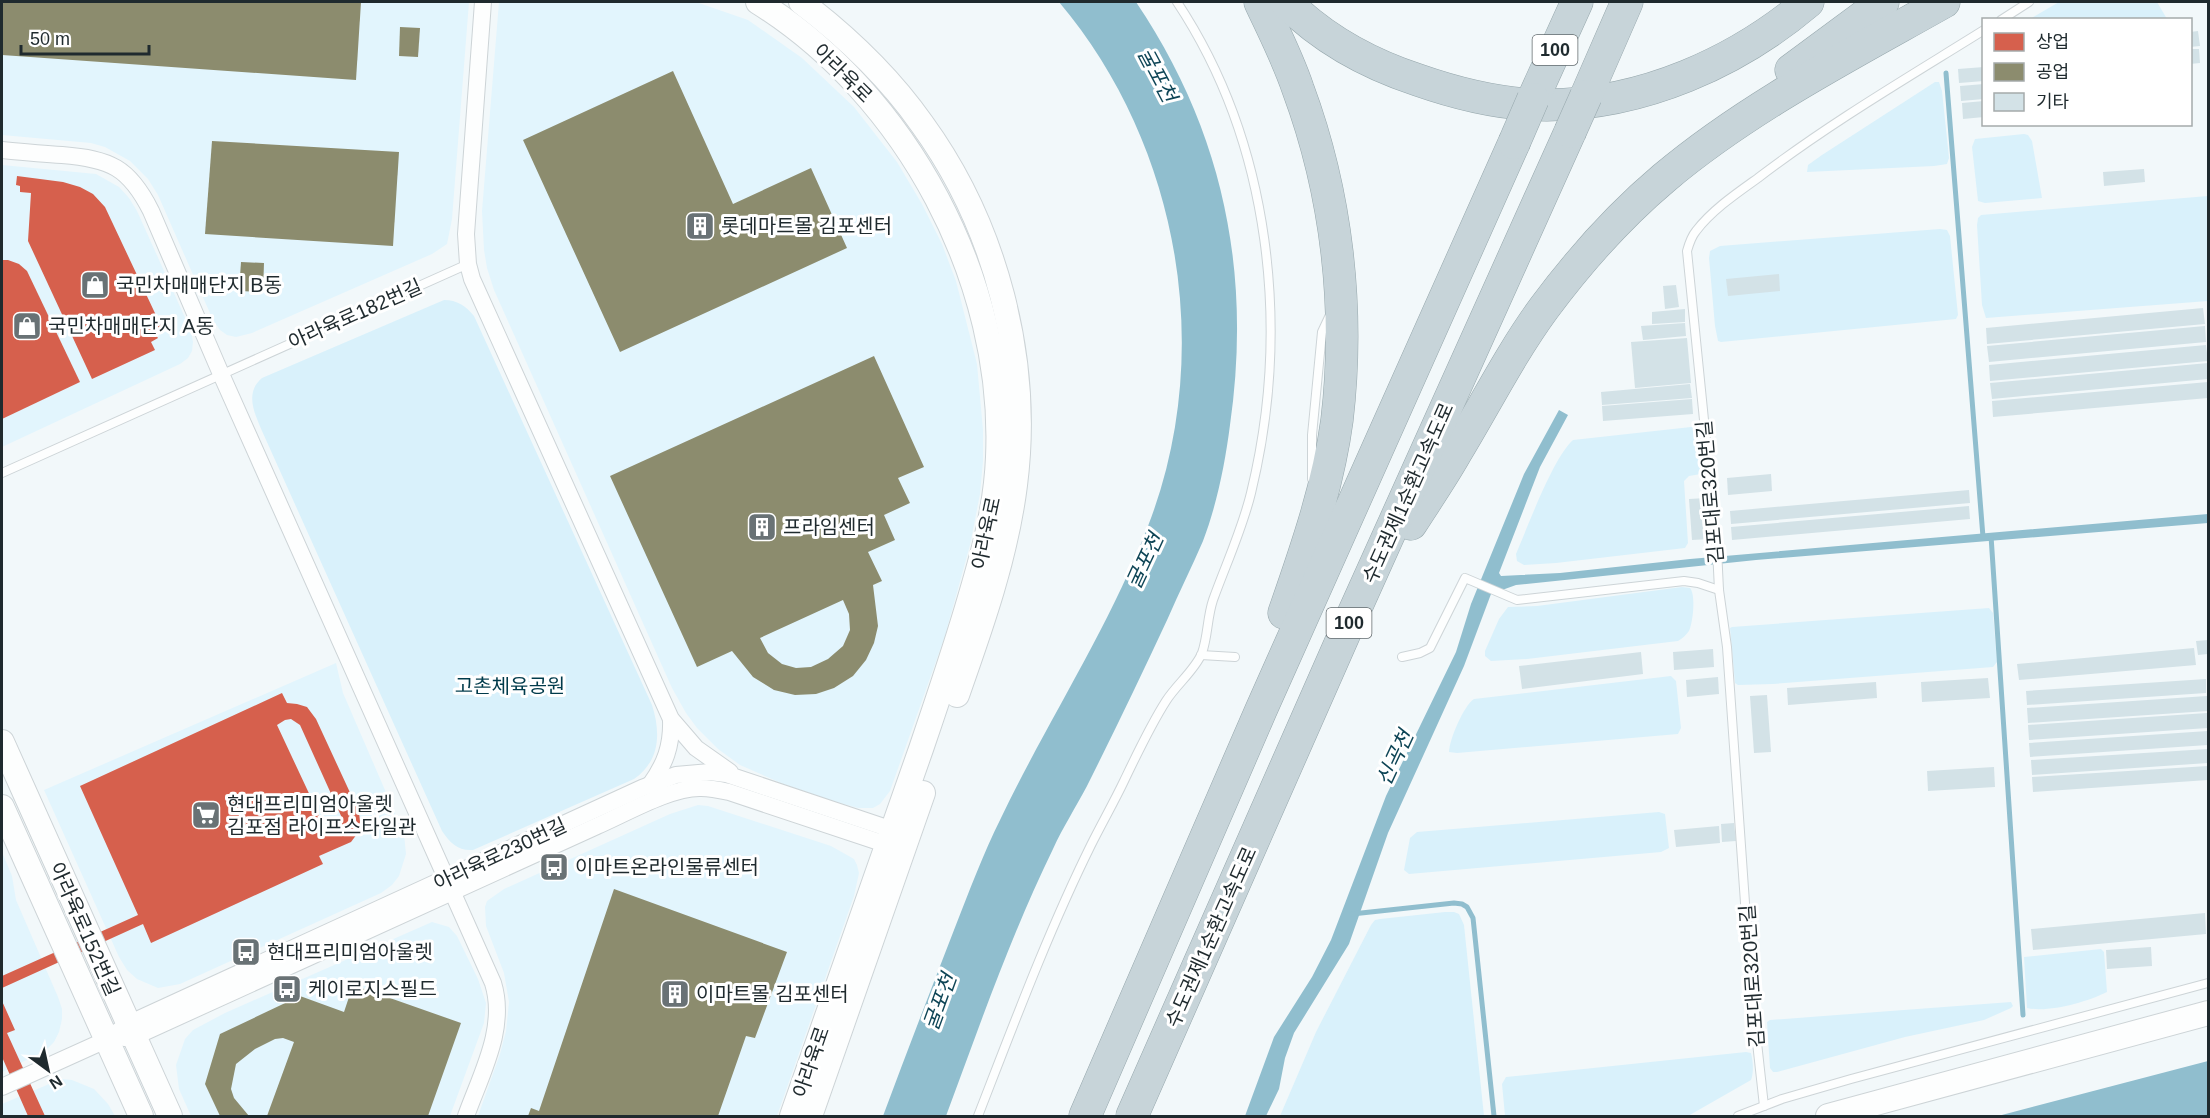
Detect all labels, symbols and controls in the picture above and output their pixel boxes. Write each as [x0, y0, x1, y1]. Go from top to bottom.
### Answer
scale bar [21, 18, 148, 56]
legend [1982, 18, 2192, 126]
text: 50 m [30, 29, 70, 49]
text: 상업 [2036, 32, 2069, 52]
road number: 100 [1532, 35, 1578, 65]
street label: 아라육로 [809, 39, 877, 107]
water label: 굴포천 [1134, 44, 1182, 108]
text: 공업 [2036, 62, 2069, 82]
text: 기타 [2036, 92, 2070, 112]
building icon: 롯데마트몰 김포센터 [684, 210, 716, 242]
place label: 롯데마트몰 김포센터 [721, 215, 892, 237]
shop icon: 국민차매매단지 B동 [79, 269, 111, 301]
place label: 국민차매매단지 B동 [116, 274, 282, 296]
street label: 아라육로182번길 [285, 275, 425, 353]
shop icon: 국민차매매단지 A동 [11, 310, 43, 342]
place label: 국민차매매단지 A동 [48, 315, 214, 337]
street label: 수도권제1순환고속도로 [1358, 399, 1458, 587]
street label: 김포대로320번길 [1693, 419, 1727, 565]
street label: 아라육로 [968, 495, 1004, 571]
building icon: 프라임센터 [746, 511, 778, 543]
place label: 프라임센터 [783, 516, 875, 538]
water label: 굴포천 [1122, 527, 1168, 592]
road number: 100 [1326, 608, 1372, 638]
park label: 고촌체육공원 [455, 675, 565, 697]
water label: 신곡천 [1372, 724, 1418, 789]
place label: 현대프리미엄아울렛 김포점 라이프스타일관 [227, 793, 417, 838]
supermarket icon: 현대프리미엄아울렛 김포점 라이프스타일관 [190, 799, 222, 831]
street label: 아라육로230번길 [430, 814, 570, 894]
street label: 수도권제1순환고속도로 [1161, 843, 1261, 1031]
bus stop icon: 이마트온라인물류센터 [538, 851, 570, 883]
place label: 이마트온라인물류센터 [575, 856, 759, 878]
street label: 아라육로152번길 [46, 859, 124, 999]
street label: 김포대로320번길 [1736, 904, 1768, 1048]
bus stop icon: 현대프리미엄아울렛 [230, 936, 262, 968]
place label: 현대프리미엄아울렛 [267, 941, 433, 963]
water label: 굴포천 [919, 968, 961, 1033]
bus stop icon: 케이로지스필드 [271, 973, 303, 1005]
place label: 케이로지스필드 [308, 978, 437, 1000]
building icon: 이마트몰 김포센터 [659, 978, 691, 1010]
place label: 이마트몰 김포센터 [696, 983, 849, 1005]
street label: 아라육로 [789, 1024, 833, 1100]
north arrow [18, 1040, 78, 1100]
text: N [46, 1072, 65, 1092]

